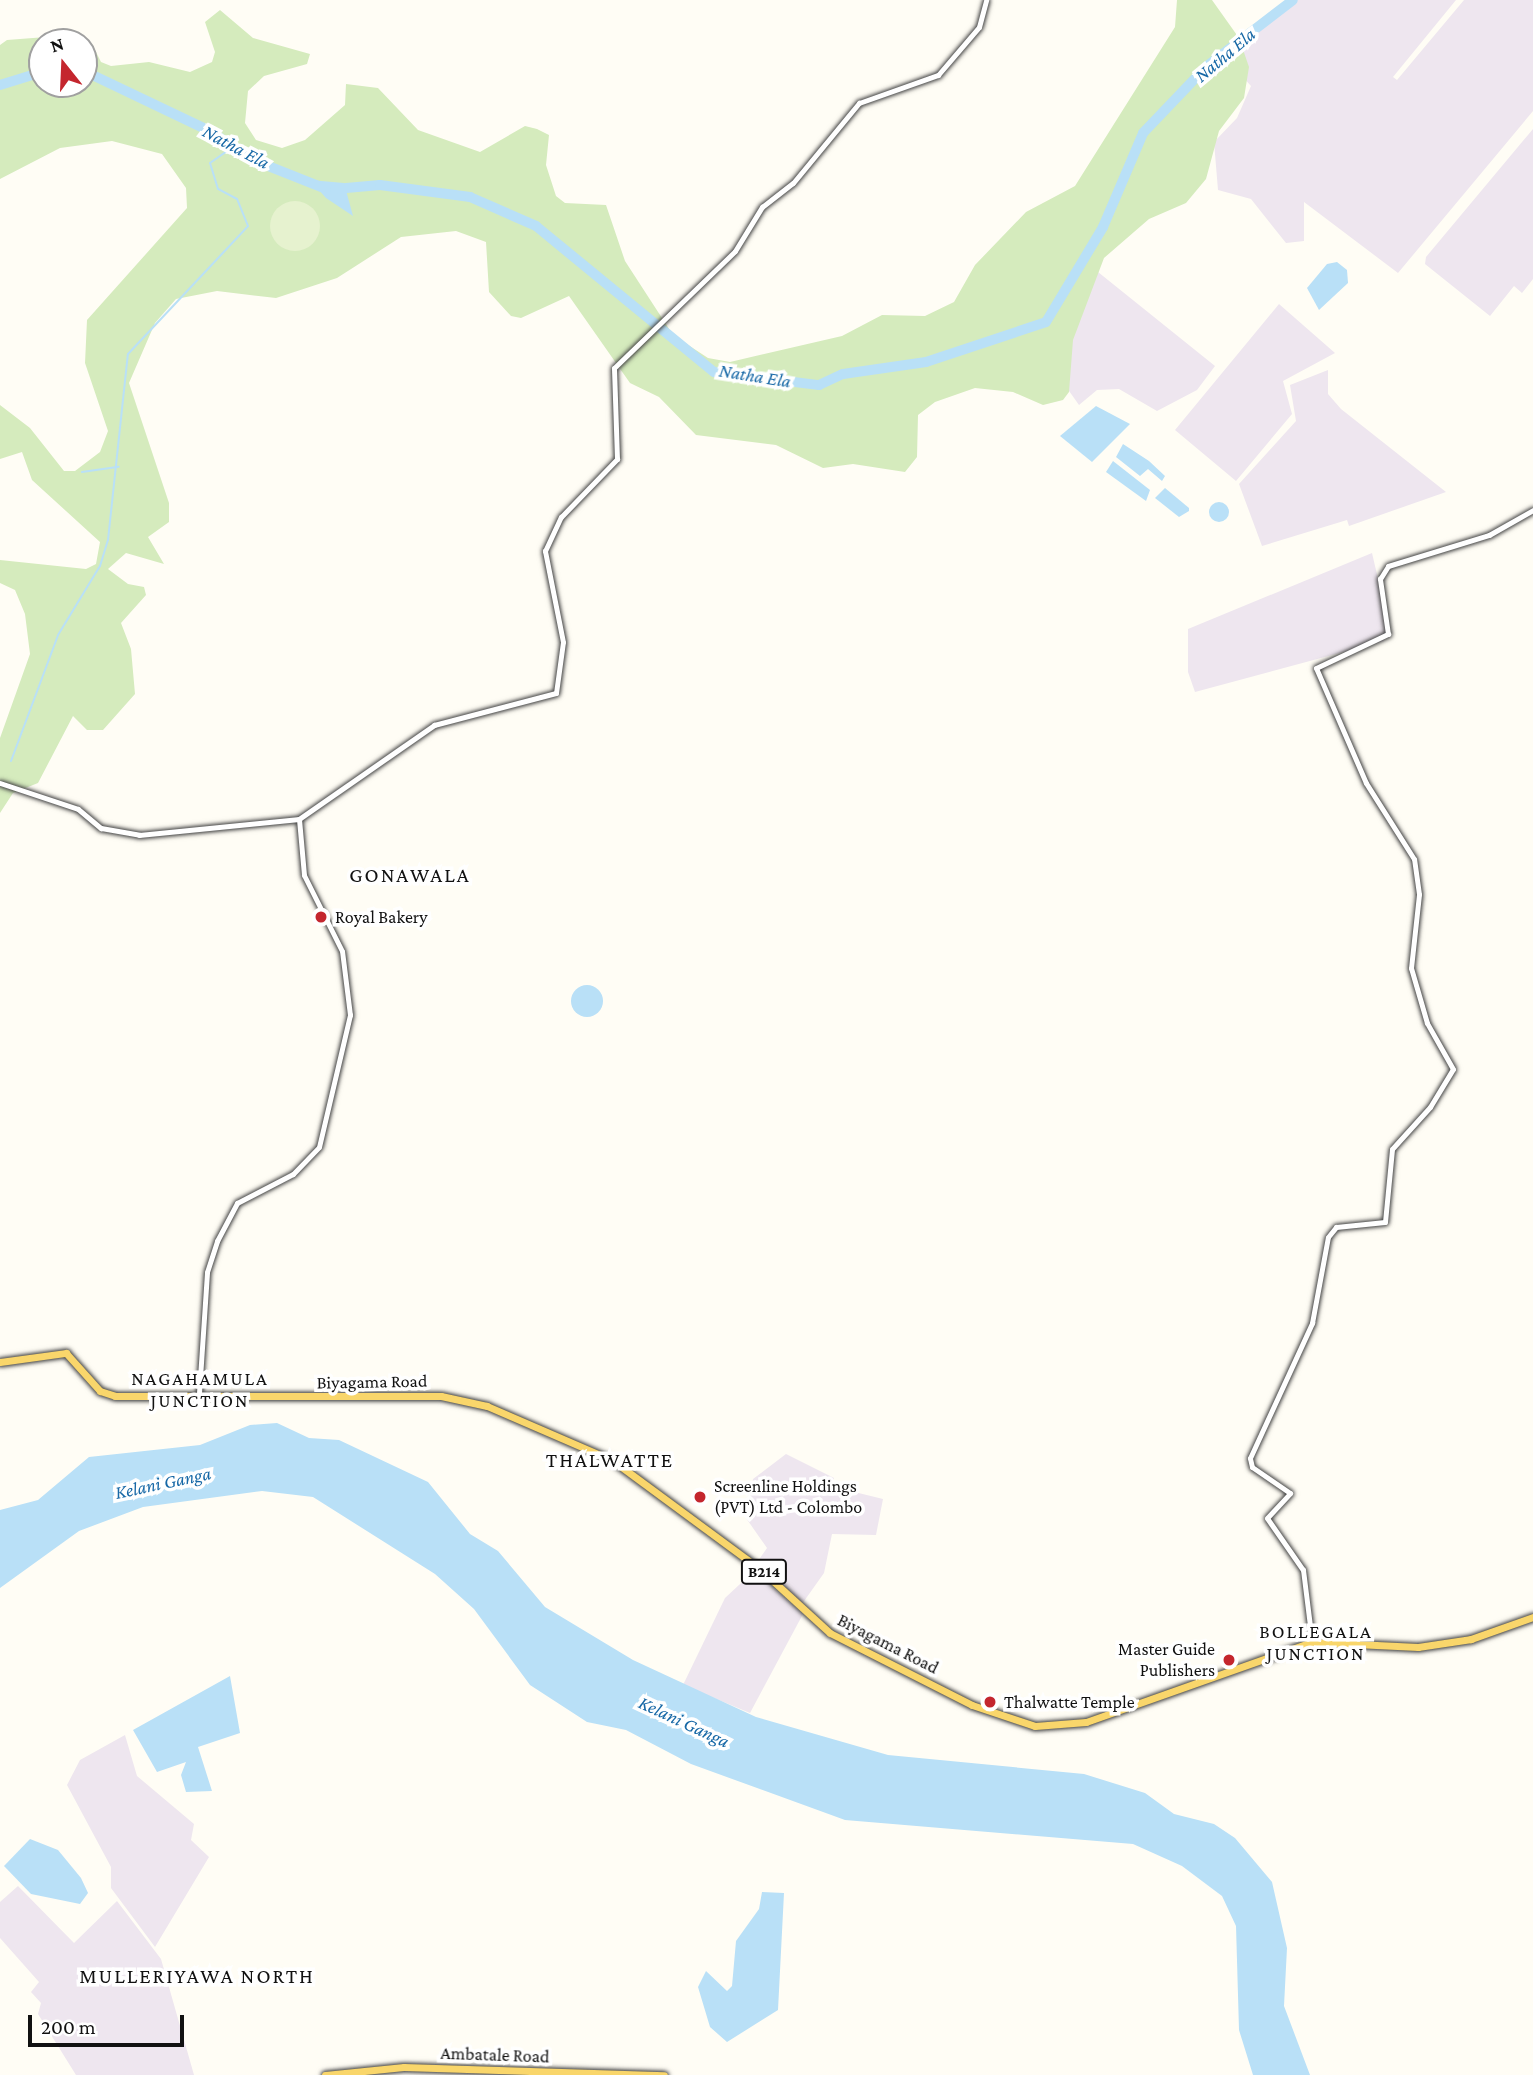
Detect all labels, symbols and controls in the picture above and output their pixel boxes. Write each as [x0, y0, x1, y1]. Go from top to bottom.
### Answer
water label: Natha Ela [1190, 23, 1260, 87]
north arrow [28, 28, 98, 98]
text: N [48, 32, 66, 56]
water label: Natha Ela [199, 120, 273, 174]
water label: Natha Ela [717, 359, 793, 393]
district label: GONAWALA [350, 862, 470, 888]
place label: Royal Bakery [335, 906, 428, 928]
marker: Royal Bakery [313, 909, 329, 925]
district label: NAGAHAMULA JUNCTION [132, 1368, 268, 1412]
street label: Biyagama Road [316, 1370, 428, 1394]
district label: THALWATTE [547, 1447, 673, 1473]
water label: Kelani Ganga [113, 1462, 213, 1504]
place label: Screenline Holdings (PVT) Ltd - Colombo [714, 1476, 862, 1518]
marker: Screenline Holdings (PVT) Ltd - Colombo [692, 1489, 708, 1505]
road number: B214 [740, 1560, 788, 1584]
street label: Biyagama Road [834, 1609, 942, 1679]
district label: BOLLEGALA JUNCTION [1260, 1621, 1372, 1665]
place label: Master Guide Publishers [1118, 1639, 1215, 1682]
marker: Master Guide Publishers [1221, 1652, 1237, 1668]
water label: Kelani Ganga [635, 1691, 733, 1753]
place label: Thalwatte Temple [1004, 1691, 1135, 1713]
marker: Thalwatte Temple [982, 1694, 998, 1710]
district label: MULLERIYAWA NORTH [81, 1963, 313, 1989]
scale bar [32, 2002, 187, 2046]
text: 200 m [41, 2015, 96, 2039]
street label: Ambatale Road [440, 2042, 550, 2068]

